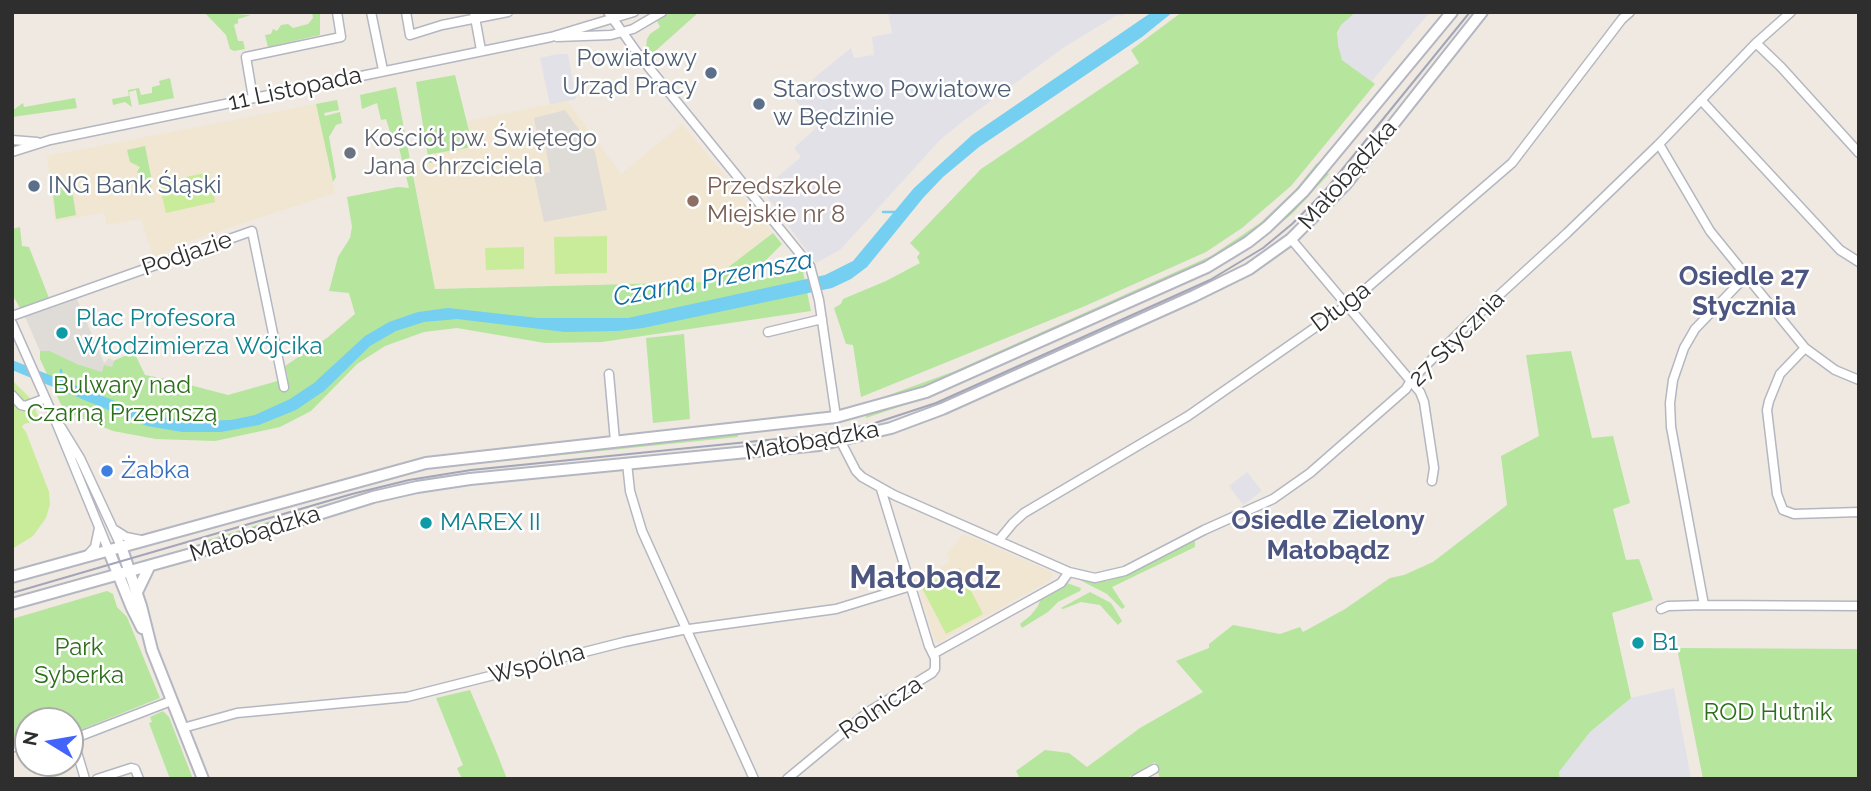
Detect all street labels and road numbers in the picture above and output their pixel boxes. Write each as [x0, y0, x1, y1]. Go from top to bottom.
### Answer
street label: 11 Listopada [226, 61, 364, 117]
street label: Małobądzka [1293, 114, 1403, 236]
street label: Podjazie [138, 225, 236, 283]
street label: Długa [1306, 276, 1376, 338]
street label: 27 Stycznia [1403, 285, 1511, 393]
street label: Małobądzka [743, 415, 881, 467]
street label: Małobądzka [186, 499, 324, 569]
street label: Wspólna [486, 637, 588, 691]
street label: Rolnicza [834, 670, 928, 746]

